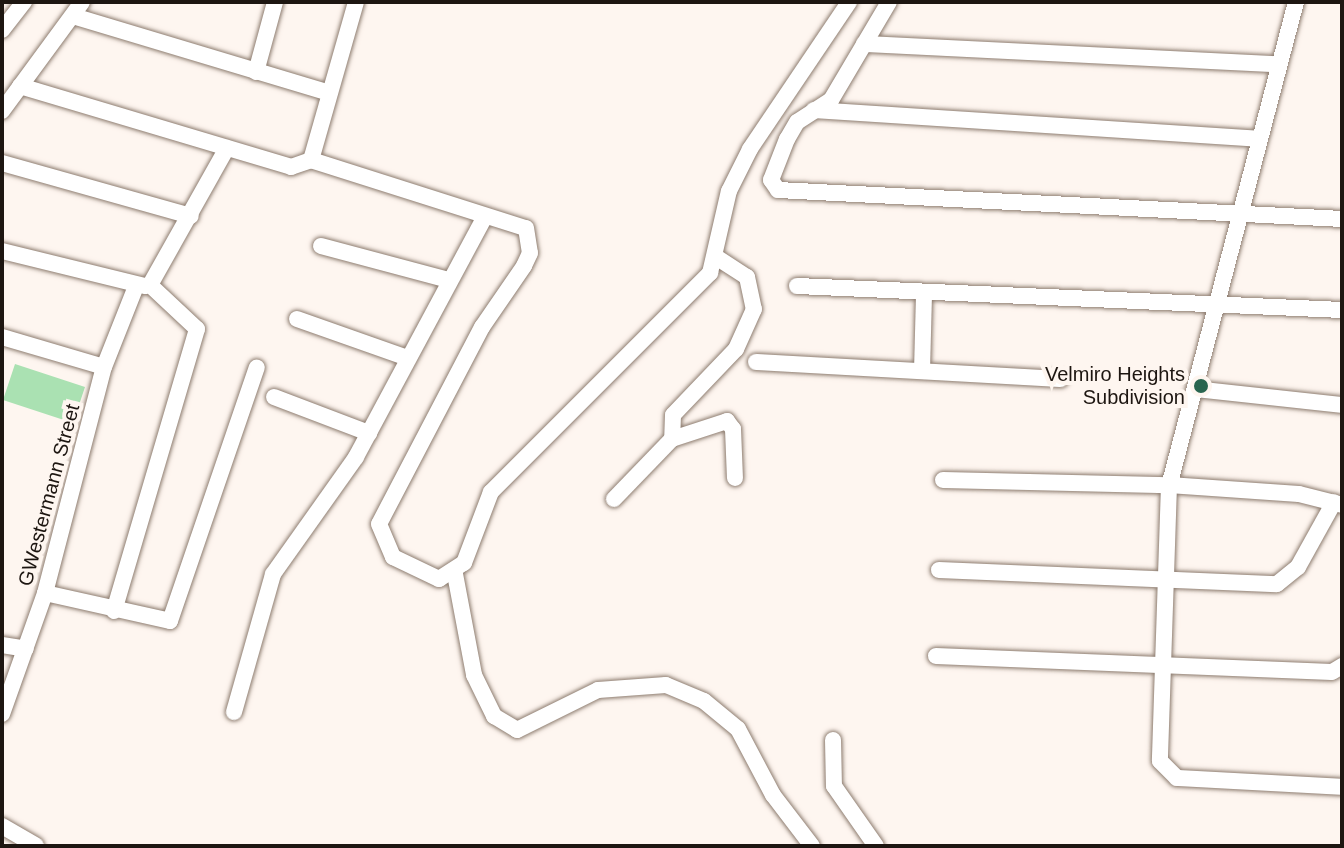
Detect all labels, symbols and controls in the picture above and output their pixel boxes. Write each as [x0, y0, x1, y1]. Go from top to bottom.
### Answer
place label: Velmiro Heights Subdivision [1045, 362, 1185, 409]
marker: Velmiro Heights Subdivision [1192, 377, 1210, 395]
street label: GWestermann Street [13, 401, 85, 589]

